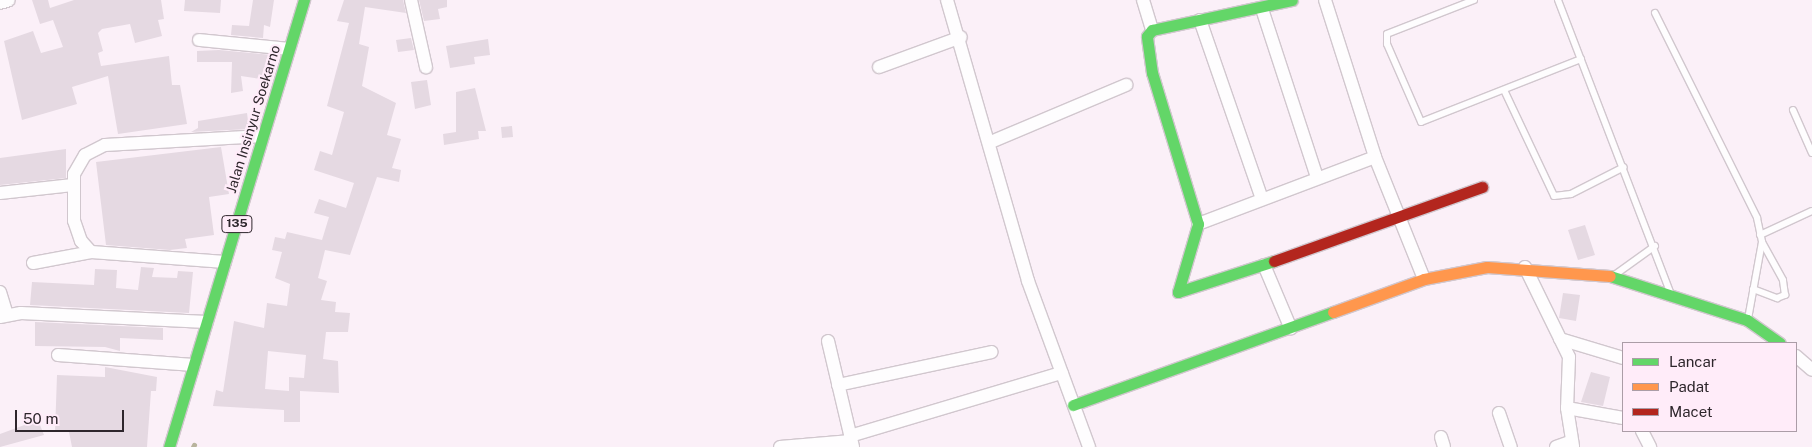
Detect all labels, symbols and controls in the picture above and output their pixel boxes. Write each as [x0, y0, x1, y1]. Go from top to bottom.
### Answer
street label: Jalan Insinyur Soekarno [222, 43, 284, 195]
road number: 135 [221, 214, 253, 233]
legend [1622, 342, 1797, 432]
text: Lancar [1669, 353, 1717, 370]
text: Padat [1669, 378, 1709, 395]
scale bar [18, 400, 126, 432]
text: Macet [1669, 403, 1713, 420]
text: 50 m [23, 410, 58, 427]

